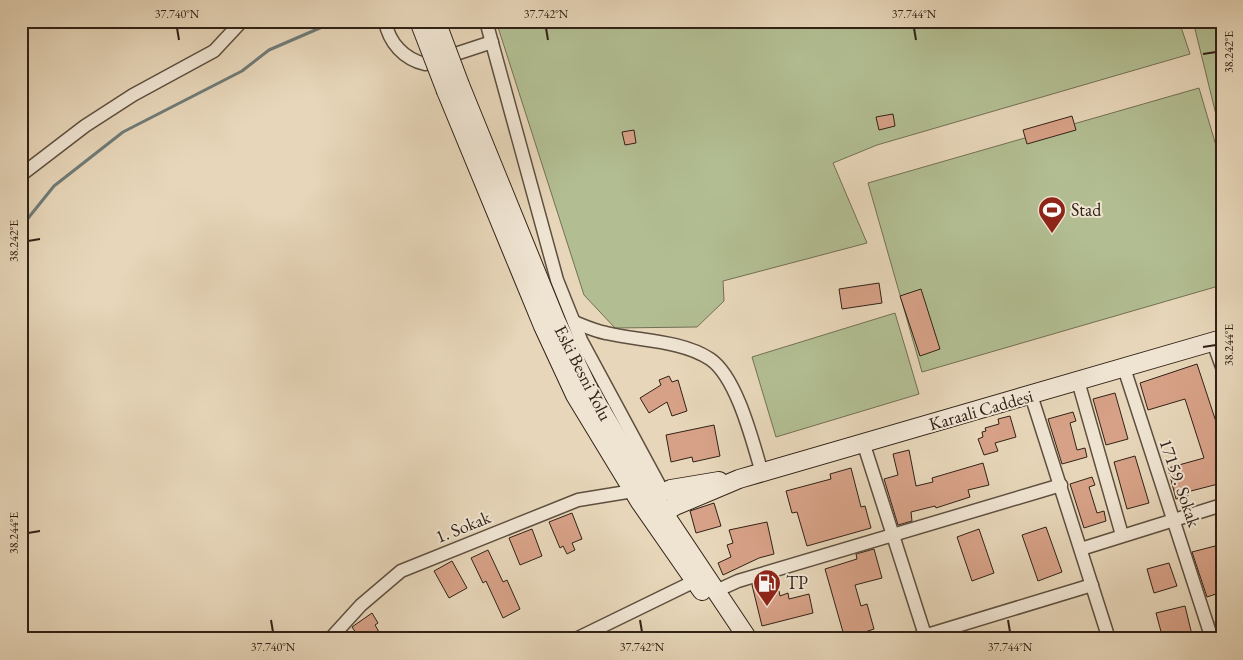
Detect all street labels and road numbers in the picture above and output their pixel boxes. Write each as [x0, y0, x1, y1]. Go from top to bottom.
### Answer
street label: Eski Besni Yolu [550, 321, 618, 425]
street label: Karaali Caddesi [926, 383, 1036, 435]
street label: 17159. Sokak [1155, 436, 1207, 531]
street label: 1. Sokak [432, 505, 494, 548]

